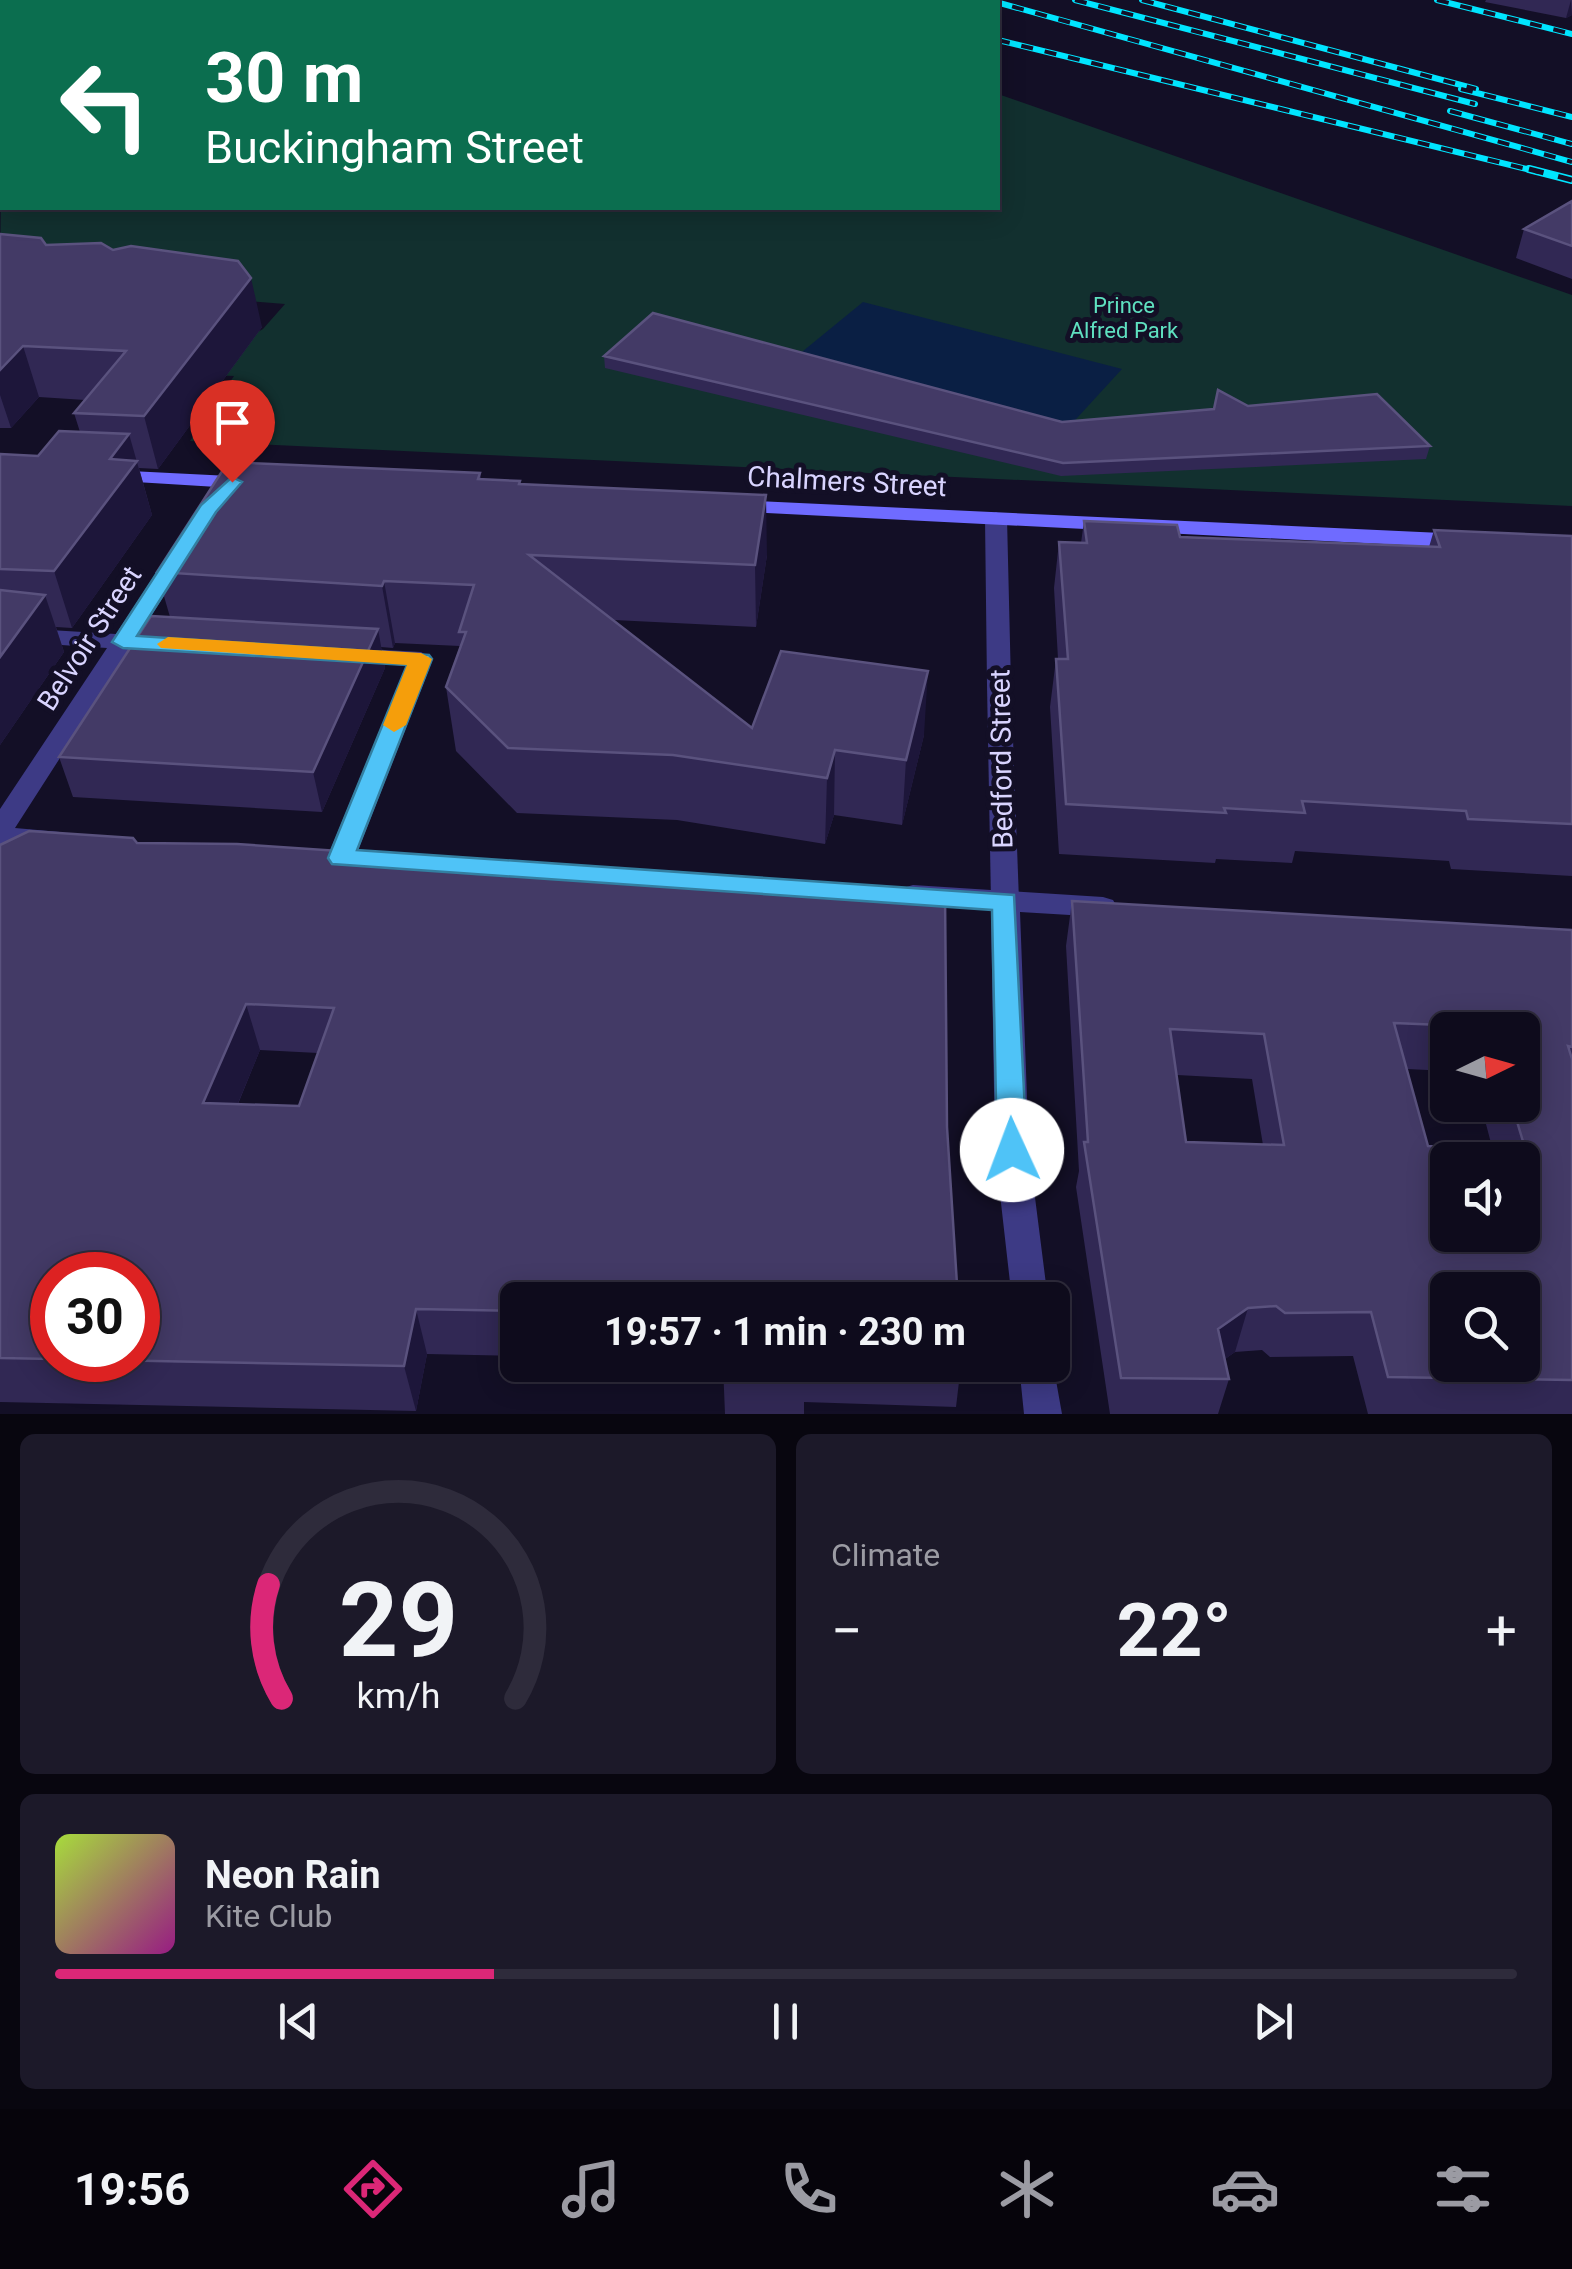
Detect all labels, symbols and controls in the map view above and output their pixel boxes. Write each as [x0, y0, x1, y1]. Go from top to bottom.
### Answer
text: 30 m [205, 37, 363, 119]
icon: left [40, 40, 170, 170]
text: Buckingham Street [205, 121, 584, 174]
park label: Prince Alfred Park [1070, 293, 1179, 343]
pin [190, 380, 275, 483]
icon: arrive [205, 395, 260, 450]
street label: Chalmers Street [746, 460, 948, 503]
street label: Belvoir Street [30, 560, 148, 717]
street label: Bedford Street [983, 669, 1020, 849]
north arrow [1430, 1012, 1540, 1122]
map controls [1430, 1012, 1540, 1382]
position arrow [960, 1098, 1064, 1202]
button: sound [1430, 1142, 1540, 1252]
speed limit sign: 30 [30, 1252, 160, 1382]
button: search [1430, 1272, 1540, 1382]
text: 19:57 · 1 min · 230 m [604, 1310, 966, 1354]
text: Climate [831, 1536, 940, 1574]
text: 29 [338, 1560, 458, 1681]
text: 22° [1116, 1586, 1232, 1674]
text: − [831, 1599, 862, 1663]
text: + [1486, 1599, 1517, 1663]
text: km/h [356, 1675, 440, 1717]
text: Neon Rain [205, 1853, 381, 1897]
text: Kite Club [205, 1897, 332, 1935]
icon: previous [271, 1994, 326, 2049]
icon: pause [758, 1994, 813, 2049]
icon: next [1246, 1994, 1301, 2049]
icon: directions [338, 2154, 408, 2224]
icon: music [556, 2154, 626, 2224]
icon: phone [774, 2154, 844, 2224]
icon: climate [992, 2154, 1062, 2224]
icon: car [1210, 2154, 1280, 2224]
icon: filters [1428, 2154, 1498, 2224]
text: 19:56 [74, 2163, 190, 2216]

